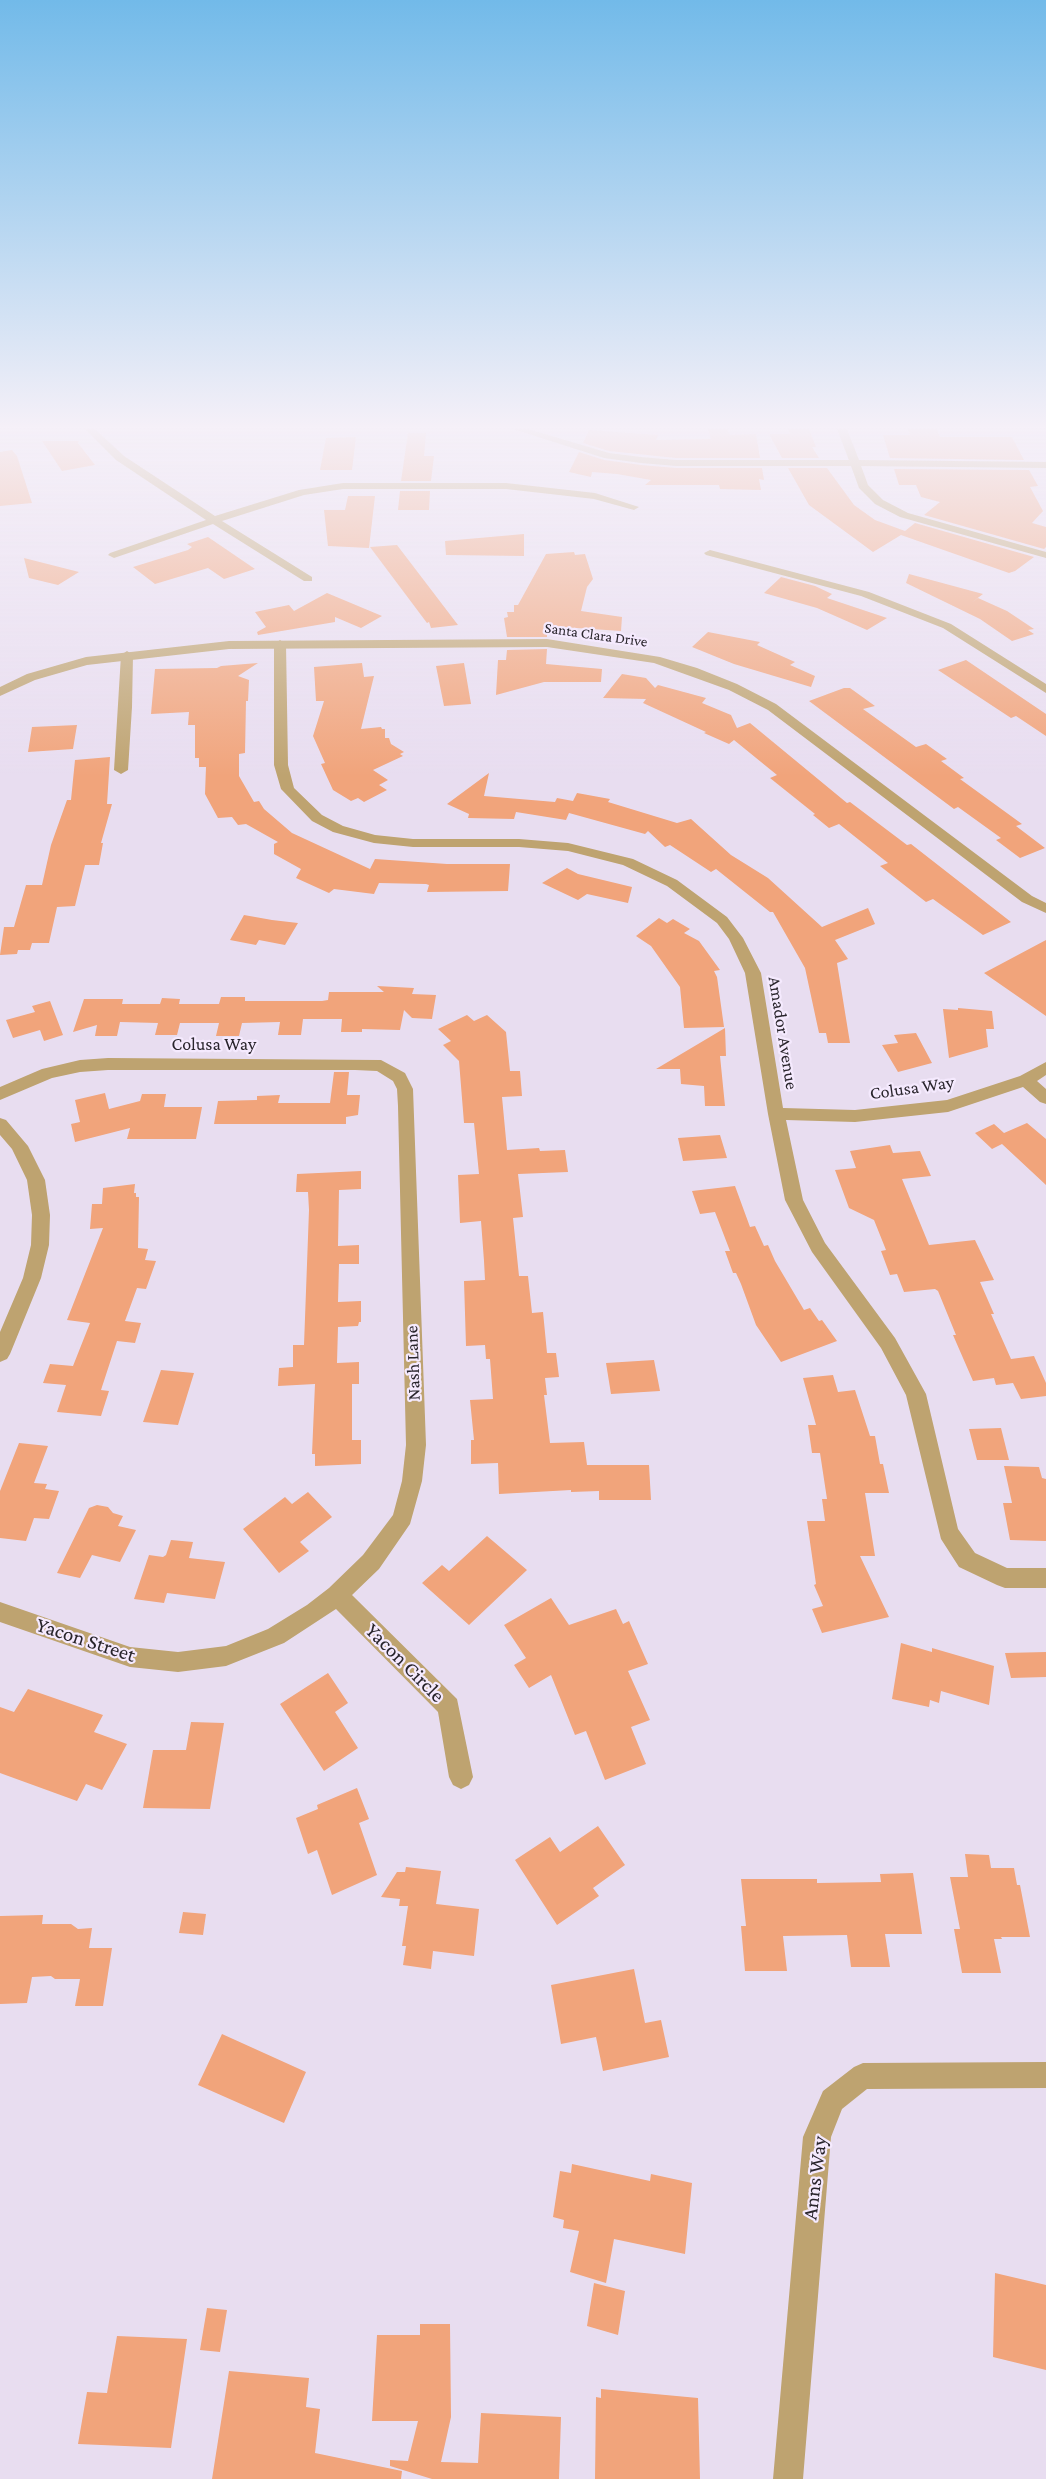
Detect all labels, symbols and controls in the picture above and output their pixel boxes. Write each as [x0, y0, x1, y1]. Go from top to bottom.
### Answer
street label: Santa Clara Drive [543, 619, 649, 651]
street label: Amador Avenue [763, 975, 803, 1091]
street label: Colusa Way [172, 1033, 256, 1055]
street label: Colusa Way [869, 1071, 955, 1105]
street label: Nash Lane [401, 1325, 425, 1401]
street label: Yacon Street [33, 1612, 139, 1668]
street label: Yacon Circle [360, 1618, 450, 1708]
street label: Anns Way [797, 2135, 833, 2221]

